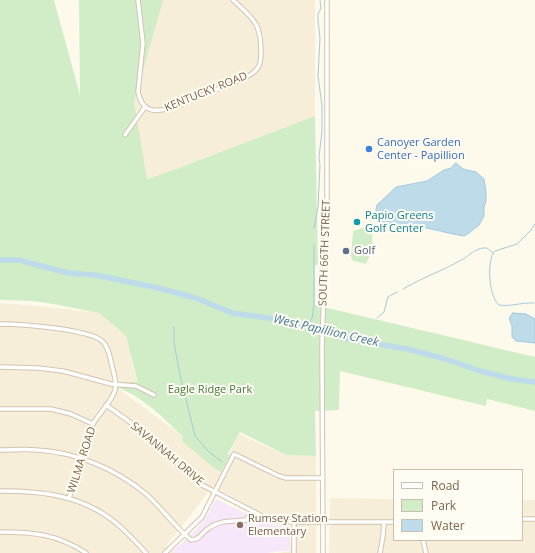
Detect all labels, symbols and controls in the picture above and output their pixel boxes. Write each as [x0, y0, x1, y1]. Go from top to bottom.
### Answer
street label: KENTUCKY ROAD [163, 69, 249, 115]
place label: Canoyer Garden Center - Papillion [377, 136, 465, 162]
marker: Canoyer Garden Center - Papillion [364, 144, 374, 154]
street label: SOUTH 66TH STREET [317, 200, 333, 306]
place label: Papio Greens Golf Center [365, 209, 434, 235]
marker: Papio Greens Golf Center [352, 217, 362, 227]
place label: Golf [354, 244, 375, 258]
marker: Golf [341, 246, 351, 256]
water label: West Papillion Creek [272, 312, 380, 350]
park label: Eagle Ridge Park [168, 383, 252, 397]
street label: SAVANNAH DRIVE [128, 420, 206, 488]
street label: WILMA ROAD [65, 425, 99, 495]
legend [393, 469, 523, 541]
text: Road [431, 477, 460, 494]
text: Park [431, 497, 456, 514]
place label: Rumsey Station Elementary [248, 512, 328, 538]
text: Water [431, 517, 465, 534]
marker: Rumsey Station Elementary [235, 520, 245, 530]

